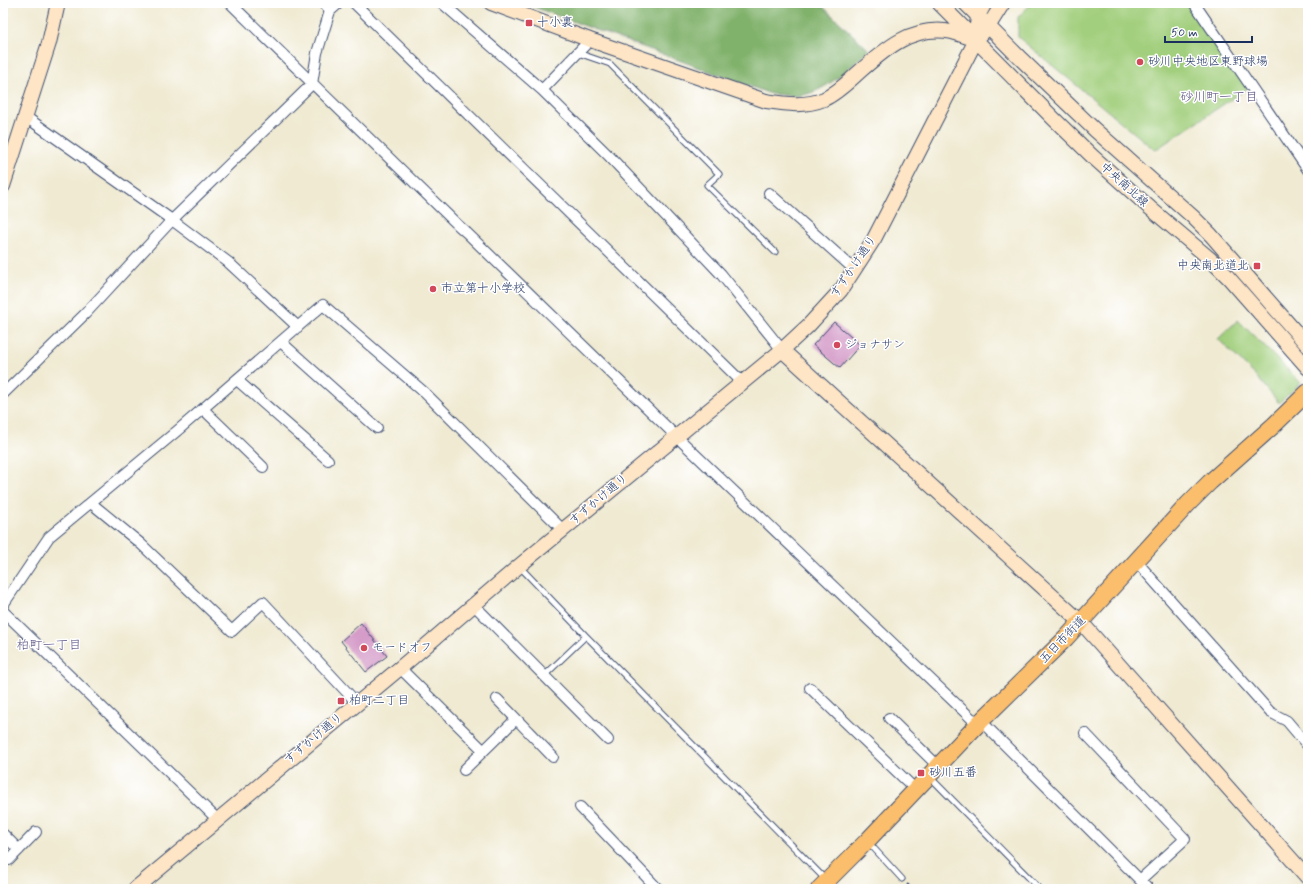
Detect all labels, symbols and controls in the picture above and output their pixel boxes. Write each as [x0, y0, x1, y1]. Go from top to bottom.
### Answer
place label: 十小裏 [537, 15, 573, 31]
marker: 十小裏 [524, 18, 534, 28]
scale bar [1165, 18, 1252, 44]
text: 50 m [1171, 25, 1198, 41]
place label: 砂川中央地区東野球場 [1148, 54, 1268, 70]
marker: 砂川中央地区東野球場 [1135, 57, 1145, 67]
district label: 砂川町一丁目 [1180, 89, 1258, 106]
street label: 中央南北線 [1096, 159, 1152, 211]
street label: すずかけ通り [827, 233, 881, 301]
place label: 中央南北道北 [1177, 258, 1249, 274]
marker: 中央南北道北 [1252, 261, 1262, 271]
place label: 市立第十小学校 [441, 281, 525, 297]
marker: 市立第十小学校 [428, 284, 438, 294]
place label: ジョナサン [845, 337, 905, 353]
marker: ジョナサン [832, 340, 842, 350]
street label: すずかけ通り [566, 471, 632, 529]
street label: 五日市街道 [1036, 613, 1090, 667]
district label: 柏町一丁目 [16, 637, 82, 654]
place label: モードオフ [372, 640, 432, 656]
marker: モードオフ [359, 643, 369, 653]
place label: 柏町二丁目 [349, 693, 409, 709]
marker: 柏町二丁目 [336, 696, 346, 706]
street label: すずかけ通り [281, 710, 347, 768]
place label: 砂川五番 [929, 765, 977, 781]
marker: 砂川五番 [916, 768, 926, 778]

